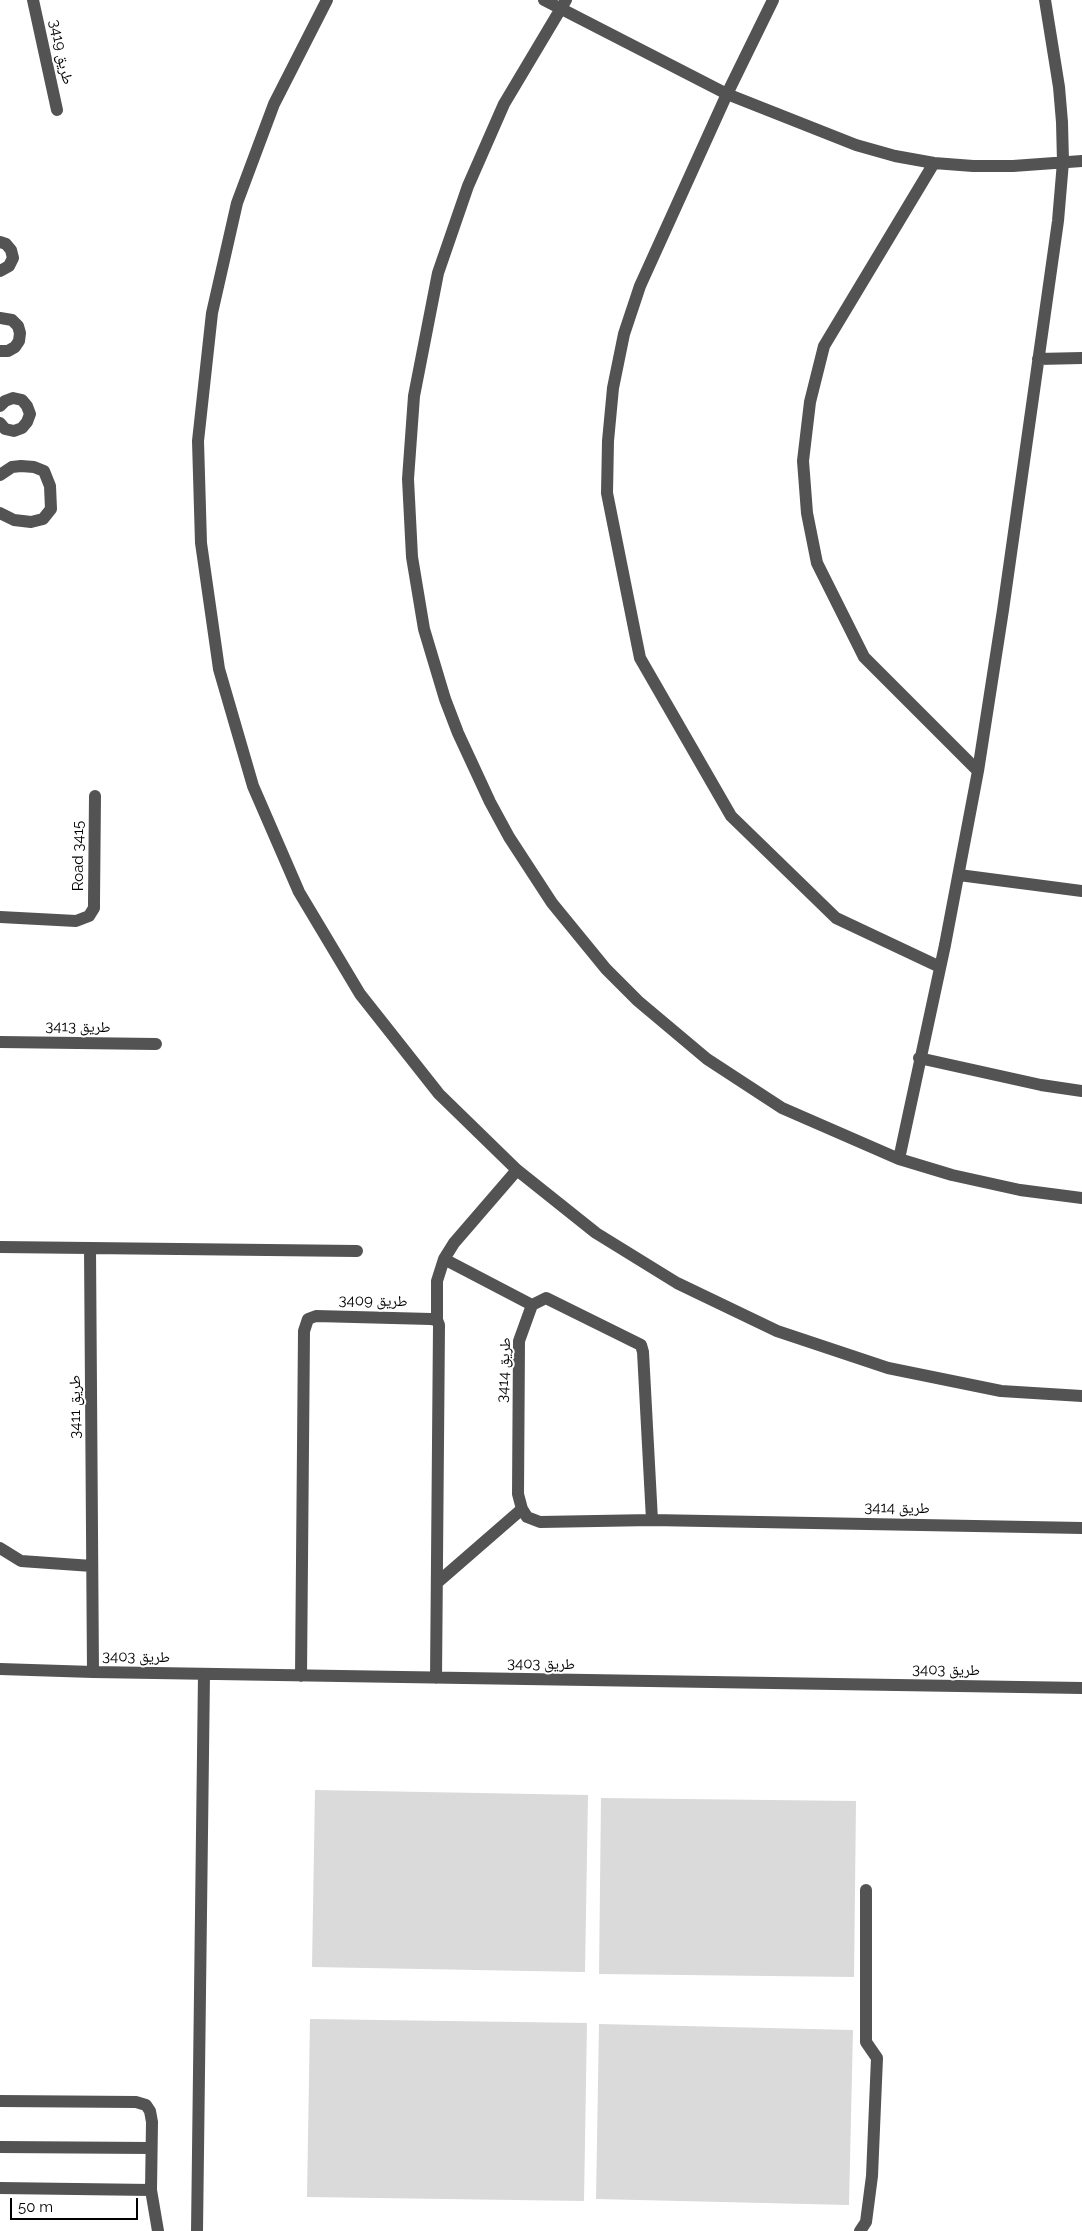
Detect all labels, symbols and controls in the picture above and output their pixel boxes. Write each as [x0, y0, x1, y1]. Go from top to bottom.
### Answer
street label: طريق 3419 [45, 18, 77, 86]
street label: Road 3415 [69, 821, 87, 891]
street label: طريق 3413 [45, 1017, 111, 1037]
street label: طريق 3409 [338, 1291, 408, 1311]
street label: طريق 3414 [493, 1337, 515, 1403]
street label: طريق 3411 [66, 1375, 84, 1439]
street label: طريق 3414 [864, 1498, 930, 1518]
street label: طريق 3403 [102, 1647, 170, 1667]
street label: طريق 3403 [507, 1654, 575, 1674]
street label: طريق 3403 [912, 1660, 980, 1680]
scale bar [12, 2188, 140, 2220]
text: 50 m [18, 2198, 53, 2216]

